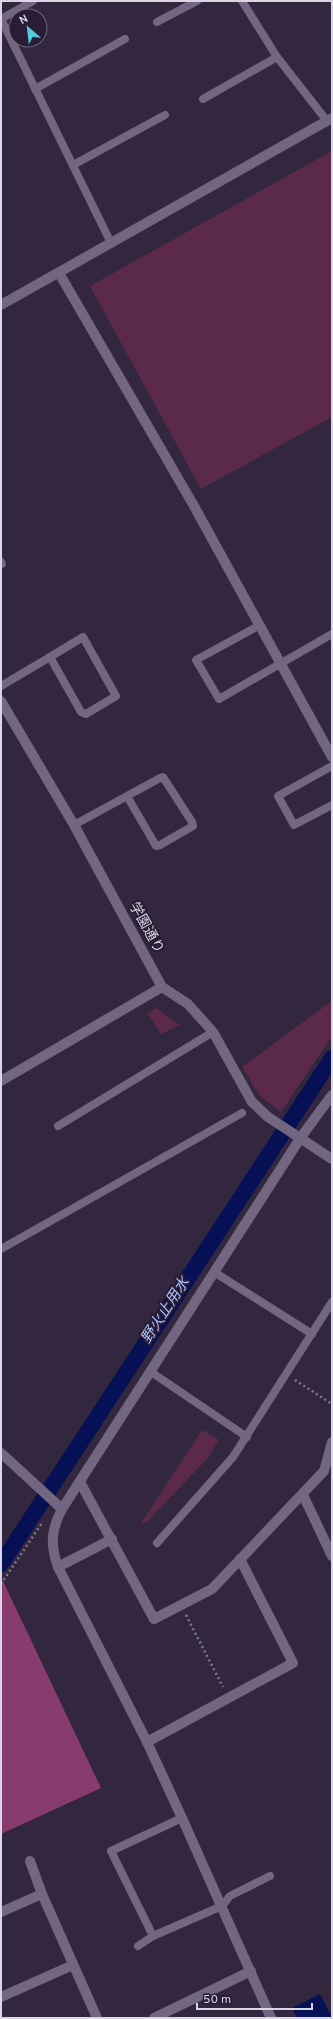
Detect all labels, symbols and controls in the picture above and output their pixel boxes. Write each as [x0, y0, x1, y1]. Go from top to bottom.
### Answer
north arrow [8, 8, 48, 48]
text: N [17, 12, 31, 28]
street label: 学園通り [125, 899, 167, 957]
water label: 野火止用水 [138, 1273, 195, 1348]
scale bar [197, 1985, 312, 2011]
text: 50 m [203, 1992, 231, 2008]

